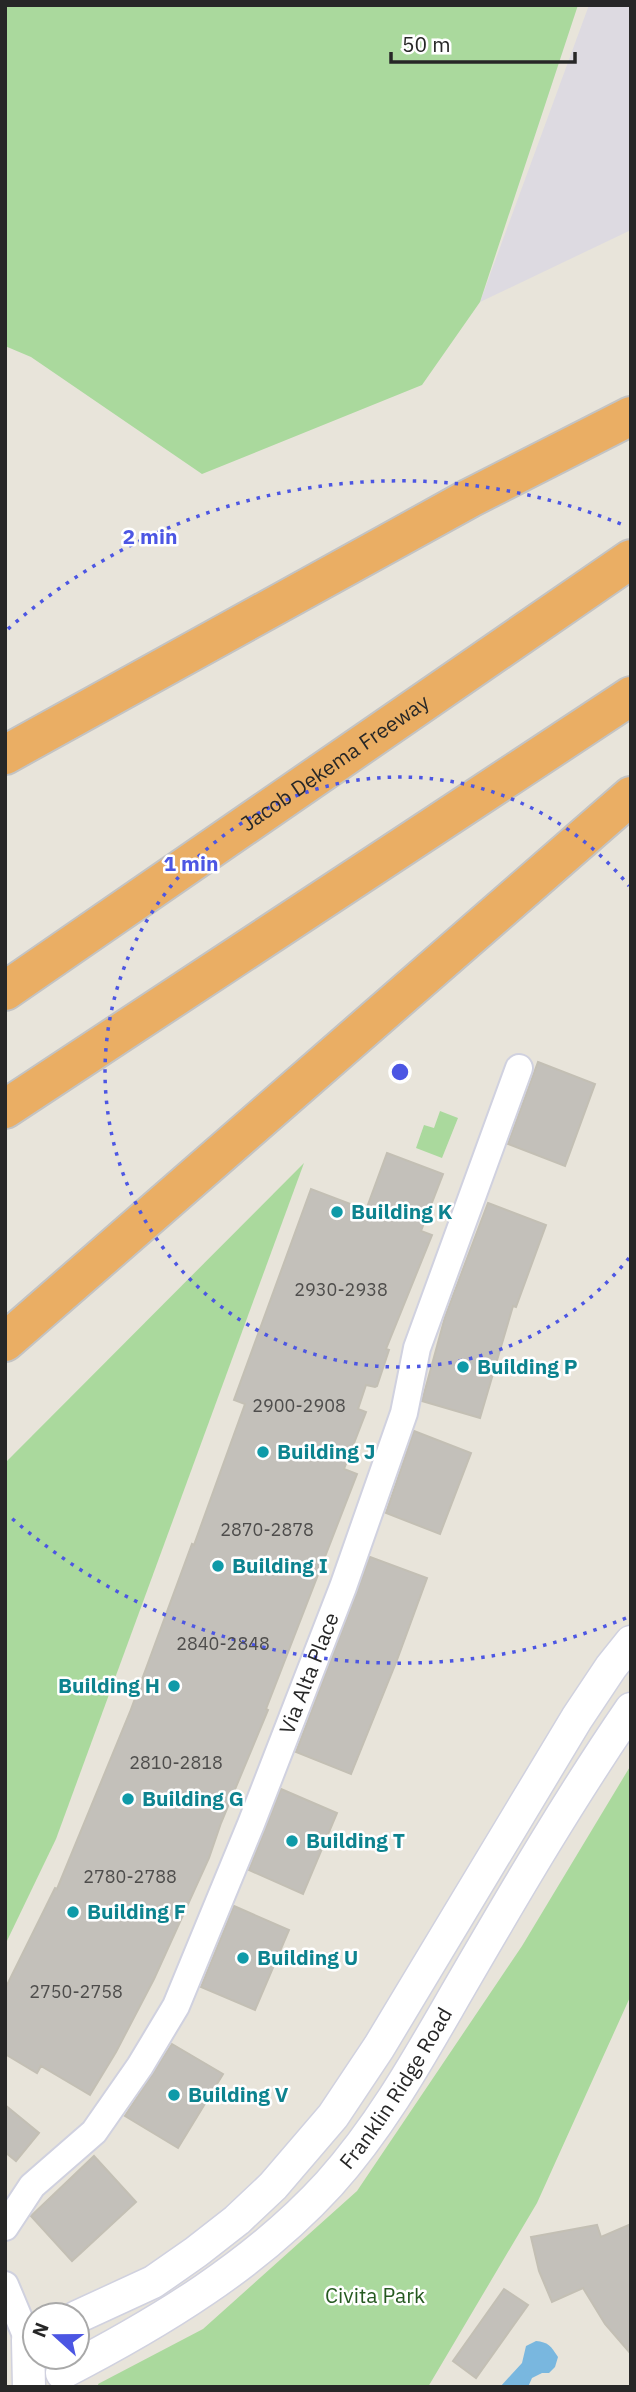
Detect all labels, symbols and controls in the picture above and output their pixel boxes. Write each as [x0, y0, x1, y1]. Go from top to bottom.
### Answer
scale bar [391, 21, 575, 65]
text: 50 m [402, 30, 451, 58]
text: 2 min [123, 522, 177, 550]
street label: Jacob Dekema Freeway [235, 687, 435, 837]
text: 1 min [164, 849, 218, 877]
centre of rings [388, 1060, 412, 1084]
place label: Building K [351, 1197, 453, 1225]
marker: Building K [329, 1204, 345, 1220]
house number: 2930-2938 [294, 1278, 388, 1301]
place label: Building P [477, 1352, 578, 1380]
marker: Building P [455, 1359, 471, 1375]
house number: 2900-2908 [252, 1394, 346, 1417]
place label: Building J [277, 1437, 375, 1465]
marker: Building J [255, 1444, 271, 1460]
house number: 2870-2878 [220, 1518, 314, 1541]
place label: Building I [232, 1551, 328, 1579]
marker: Building I [210, 1558, 226, 1574]
street label: Via Alta Place [272, 1608, 345, 1738]
house number: 2840-2848 [176, 1632, 270, 1655]
place label: Building H [58, 1671, 160, 1699]
marker: Building H [166, 1678, 182, 1694]
house number: 2810-2818 [129, 1751, 223, 1774]
place label: Building G [142, 1784, 244, 1812]
marker: Building G [120, 1791, 136, 1807]
place label: Building T [306, 1826, 405, 1854]
marker: Building T [284, 1833, 300, 1849]
house number: 2780-2788 [83, 1865, 177, 1888]
place label: Building F [87, 1897, 186, 1925]
marker: Building F [65, 1904, 81, 1920]
place label: Building U [257, 1943, 358, 1971]
marker: Building U [235, 1950, 251, 1966]
house number: 2750-2758 [29, 1980, 123, 2003]
street label: Franklin Ridge Road [333, 2002, 458, 2175]
place label: Building V [188, 2080, 289, 2108]
marker: Building V [166, 2087, 182, 2103]
park label: Civita Park [325, 2281, 425, 2309]
north arrow [21, 2301, 91, 2371]
text: N [26, 2319, 54, 2341]

